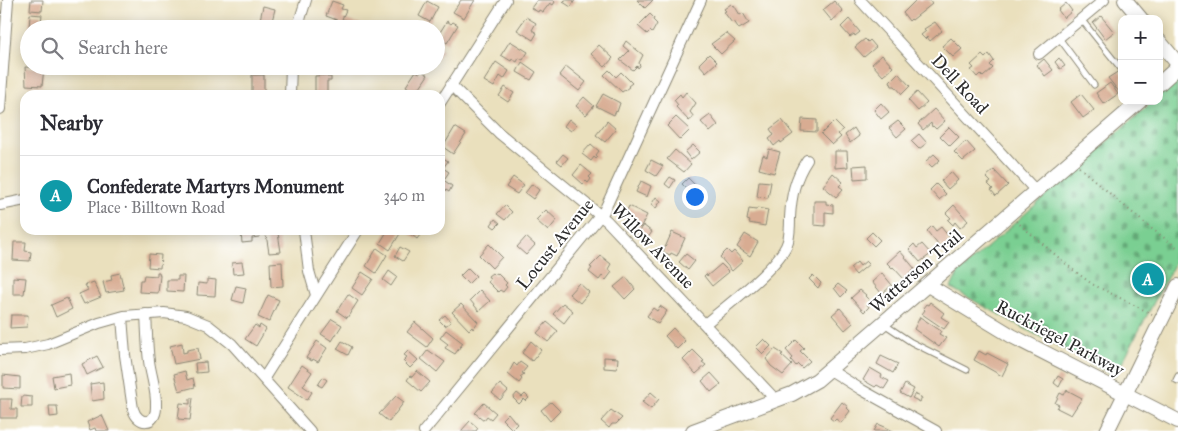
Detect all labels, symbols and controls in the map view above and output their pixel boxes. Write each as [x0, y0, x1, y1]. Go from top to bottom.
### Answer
map controls [1118, 15, 1163, 105]
button: + [1118, 15, 1163, 60]
search box [20, 20, 445, 75]
icon: search [38, 34, 66, 62]
text: Search here [78, 36, 168, 59]
street label: Dell Road [927, 50, 993, 118]
button: − [1118, 60, 1163, 105]
text: Nearby [40, 110, 103, 136]
text: Confederate Martyrs Monument [87, 175, 344, 198]
your location [682, 184, 708, 210]
text: A [51, 186, 61, 205]
text: 340 m [383, 186, 425, 205]
street label: Locust Avenue [512, 194, 598, 294]
text: Place · Billtown Road [87, 198, 225, 217]
street label: Willow Avenue [607, 199, 699, 293]
street label: Watterson Trail [865, 224, 967, 317]
pin: A [1132, 260, 1164, 298]
street label: Ruckriegel Parkway [992, 295, 1128, 382]

